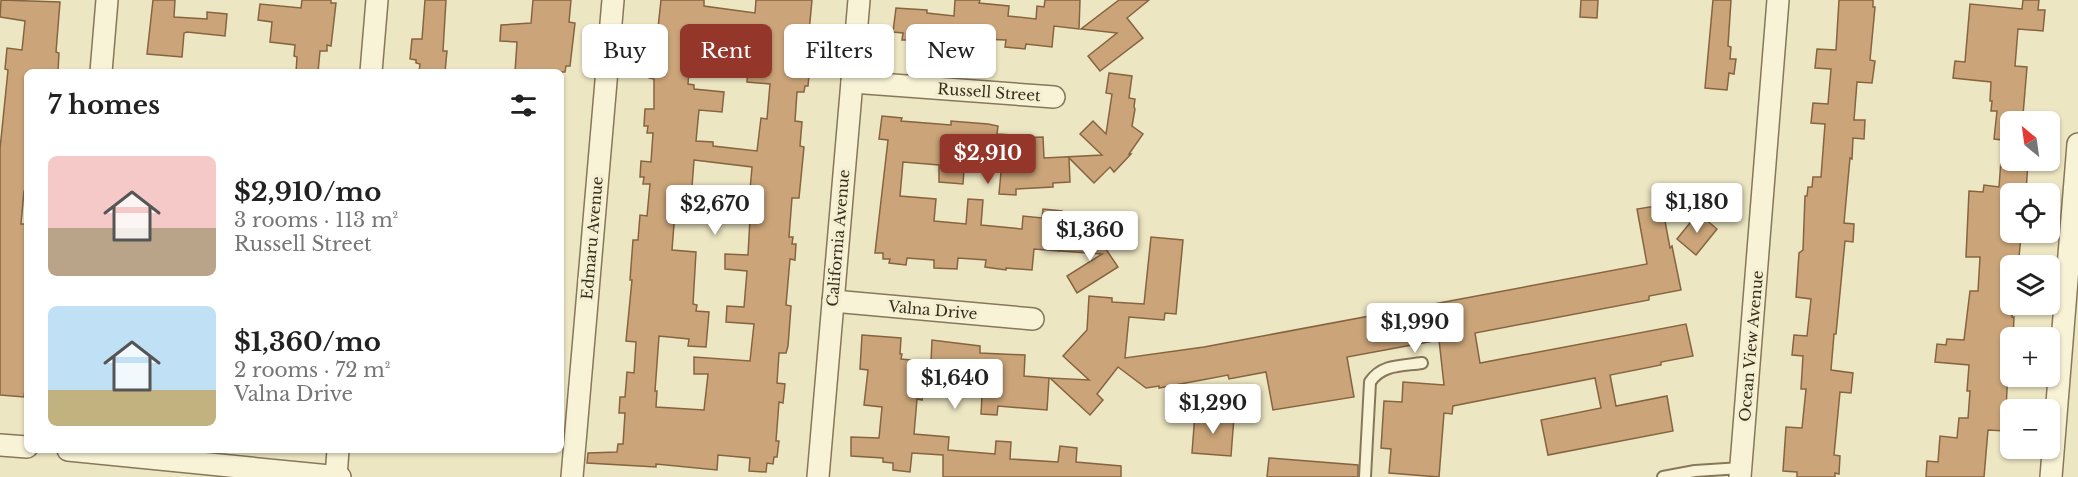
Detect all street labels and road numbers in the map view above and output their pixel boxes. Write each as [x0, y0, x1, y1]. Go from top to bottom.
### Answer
street label: Russell Street [937, 79, 1041, 105]
street label: California Avenue [823, 169, 853, 307]
street label: Edmaru Avenue [577, 176, 607, 300]
street label: Ocean View Avenue [1735, 270, 1767, 422]
street label: Valna Drive [887, 297, 978, 323]

